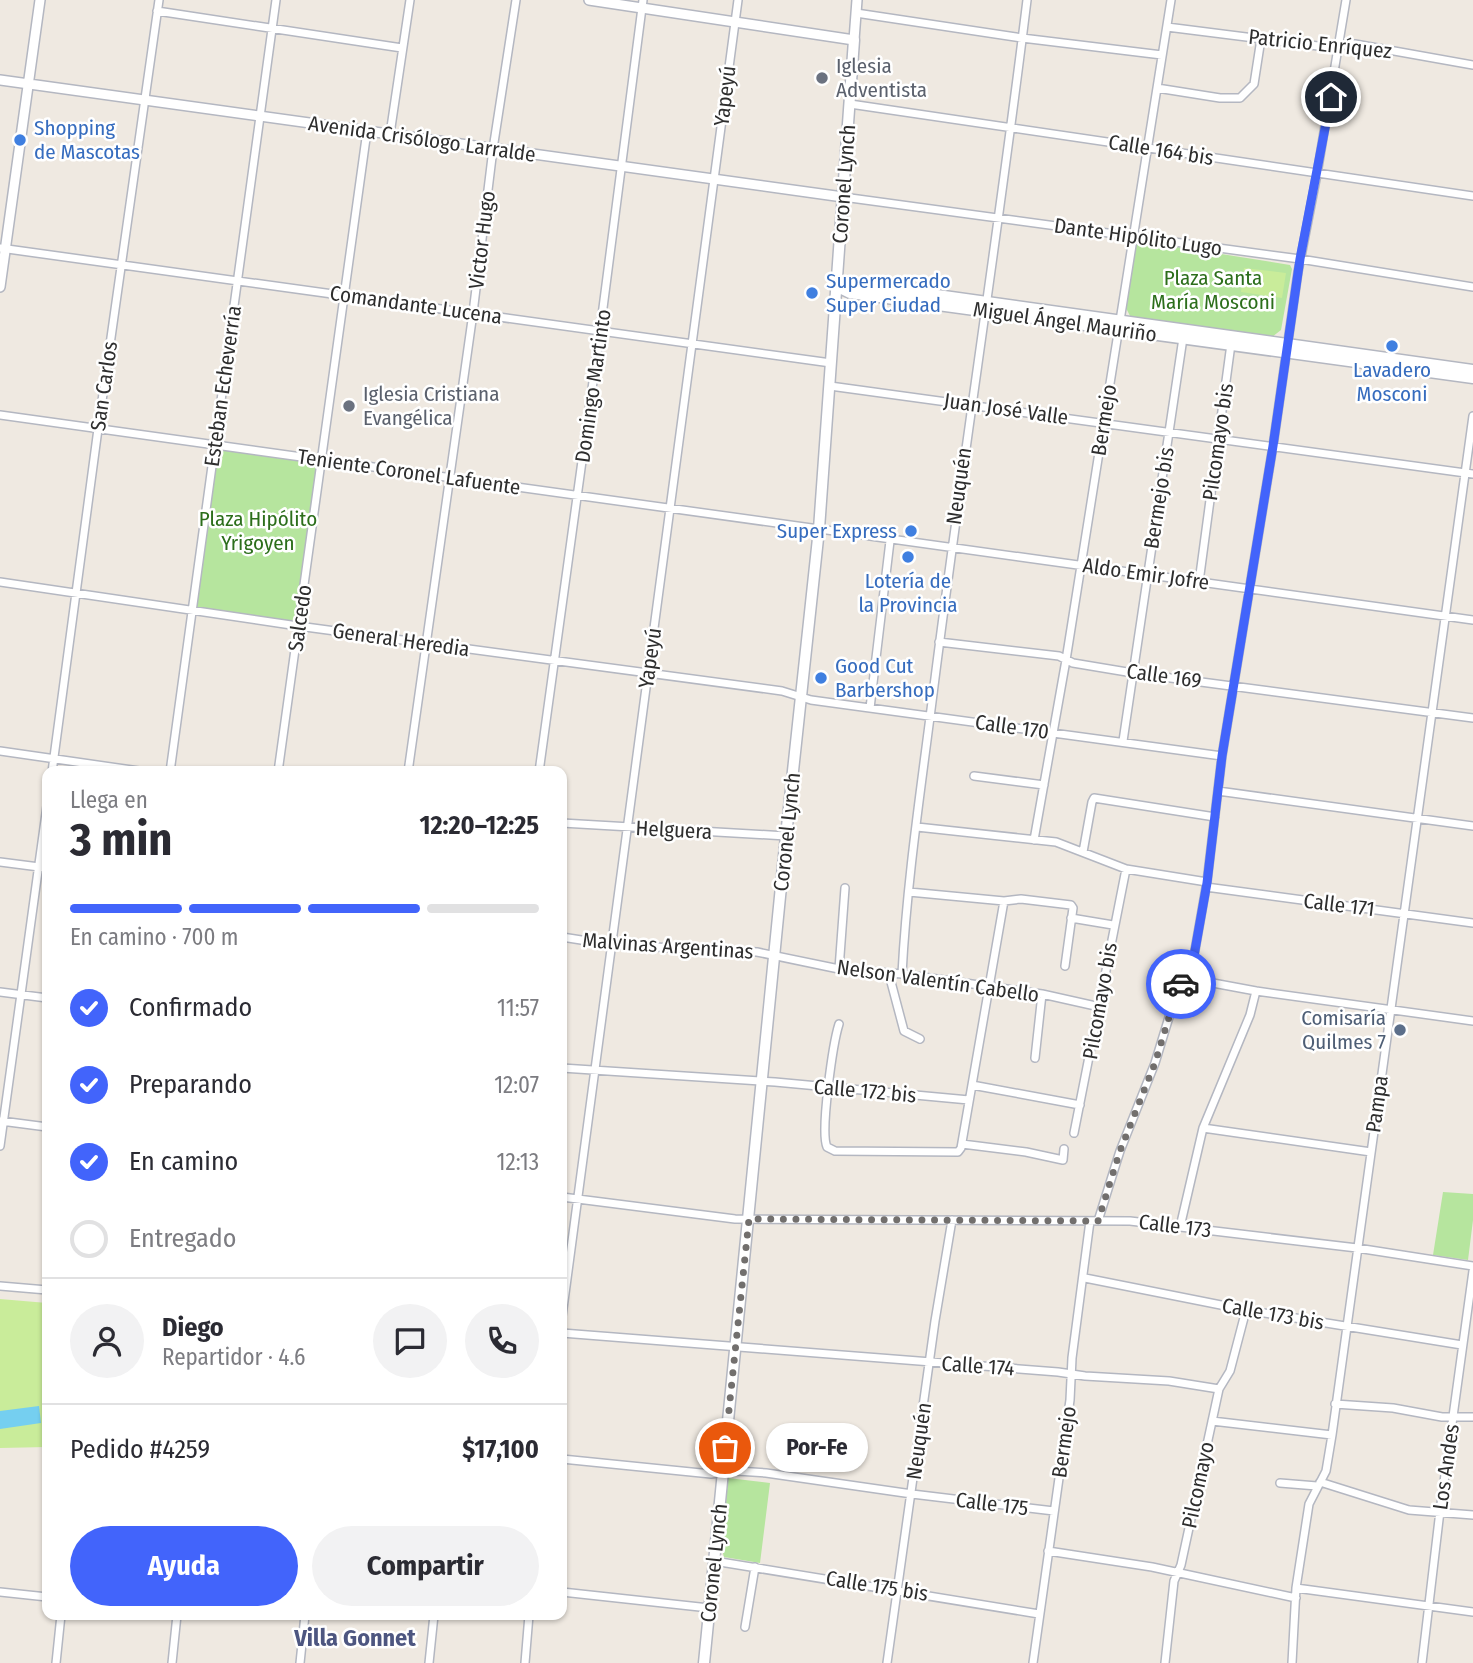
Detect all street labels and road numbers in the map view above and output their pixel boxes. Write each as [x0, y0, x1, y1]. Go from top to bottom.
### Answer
street label: Patricio Enríquez [1247, 24, 1393, 64]
street label: Yapeyú [708, 64, 742, 128]
street label: Avenida Crisólogo Larralde [307, 110, 537, 168]
street label: Coronel Lynch [827, 124, 861, 244]
street label: Calle 164 bis [1107, 129, 1215, 171]
street label: Victor Hugo [463, 189, 501, 291]
street label: Dante Hipólito Lugo [1052, 212, 1224, 262]
street label: Comandante Lucena [328, 280, 504, 330]
street label: Miguel Ángel Mauriño [972, 296, 1158, 348]
street label: Esteban Echeverría [199, 304, 247, 468]
street label: Domingo Martinto [569, 308, 617, 464]
street label: San Carlos [85, 339, 123, 432]
street label: Bermejo [1086, 382, 1122, 458]
street label: Pilcomayo bis [1197, 382, 1239, 502]
street label: Juan José Valle [942, 387, 1070, 431]
street label: Teniente Coronel Lafuente [296, 443, 522, 501]
street label: Bermejo bis [1138, 445, 1180, 551]
street label: Neuquén [941, 446, 977, 526]
street label: Aldo Emir Jofre [1081, 552, 1211, 596]
street label: Salcedo [282, 583, 318, 653]
street label: General Heredia [331, 618, 471, 662]
street label: Yapeyú [633, 626, 667, 690]
street label: Calle 169 [1125, 658, 1203, 694]
street label: Calle 170 [973, 709, 1051, 745]
street label: Coronel Lynch [768, 771, 806, 893]
street label: Helguera [635, 815, 713, 845]
street label: Calle 171 [1302, 888, 1376, 922]
street label: Malvinas Argentinas [582, 927, 754, 965]
street label: Pilcomayo bis [1077, 941, 1123, 1061]
street label: Nelson Valentín Cabello [835, 954, 1041, 1008]
street label: Calle 172 bis [813, 1074, 917, 1108]
street label: Pampa [1360, 1074, 1394, 1134]
street label: Calle 173 [1137, 1209, 1213, 1243]
street label: Calle 173 bis [1220, 1292, 1326, 1336]
street label: Calle 174 [941, 1350, 1015, 1382]
street label: Neuquén [901, 1401, 937, 1481]
street label: Bermejo [1046, 1405, 1082, 1479]
street label: Los Andes [1427, 1422, 1465, 1512]
street label: Pilcomayo [1176, 1439, 1220, 1531]
street label: Calle 175 [954, 1487, 1030, 1521]
street label: Coronel Lynch [695, 1502, 733, 1624]
street label: Calle 175 bis [824, 1565, 930, 1607]

